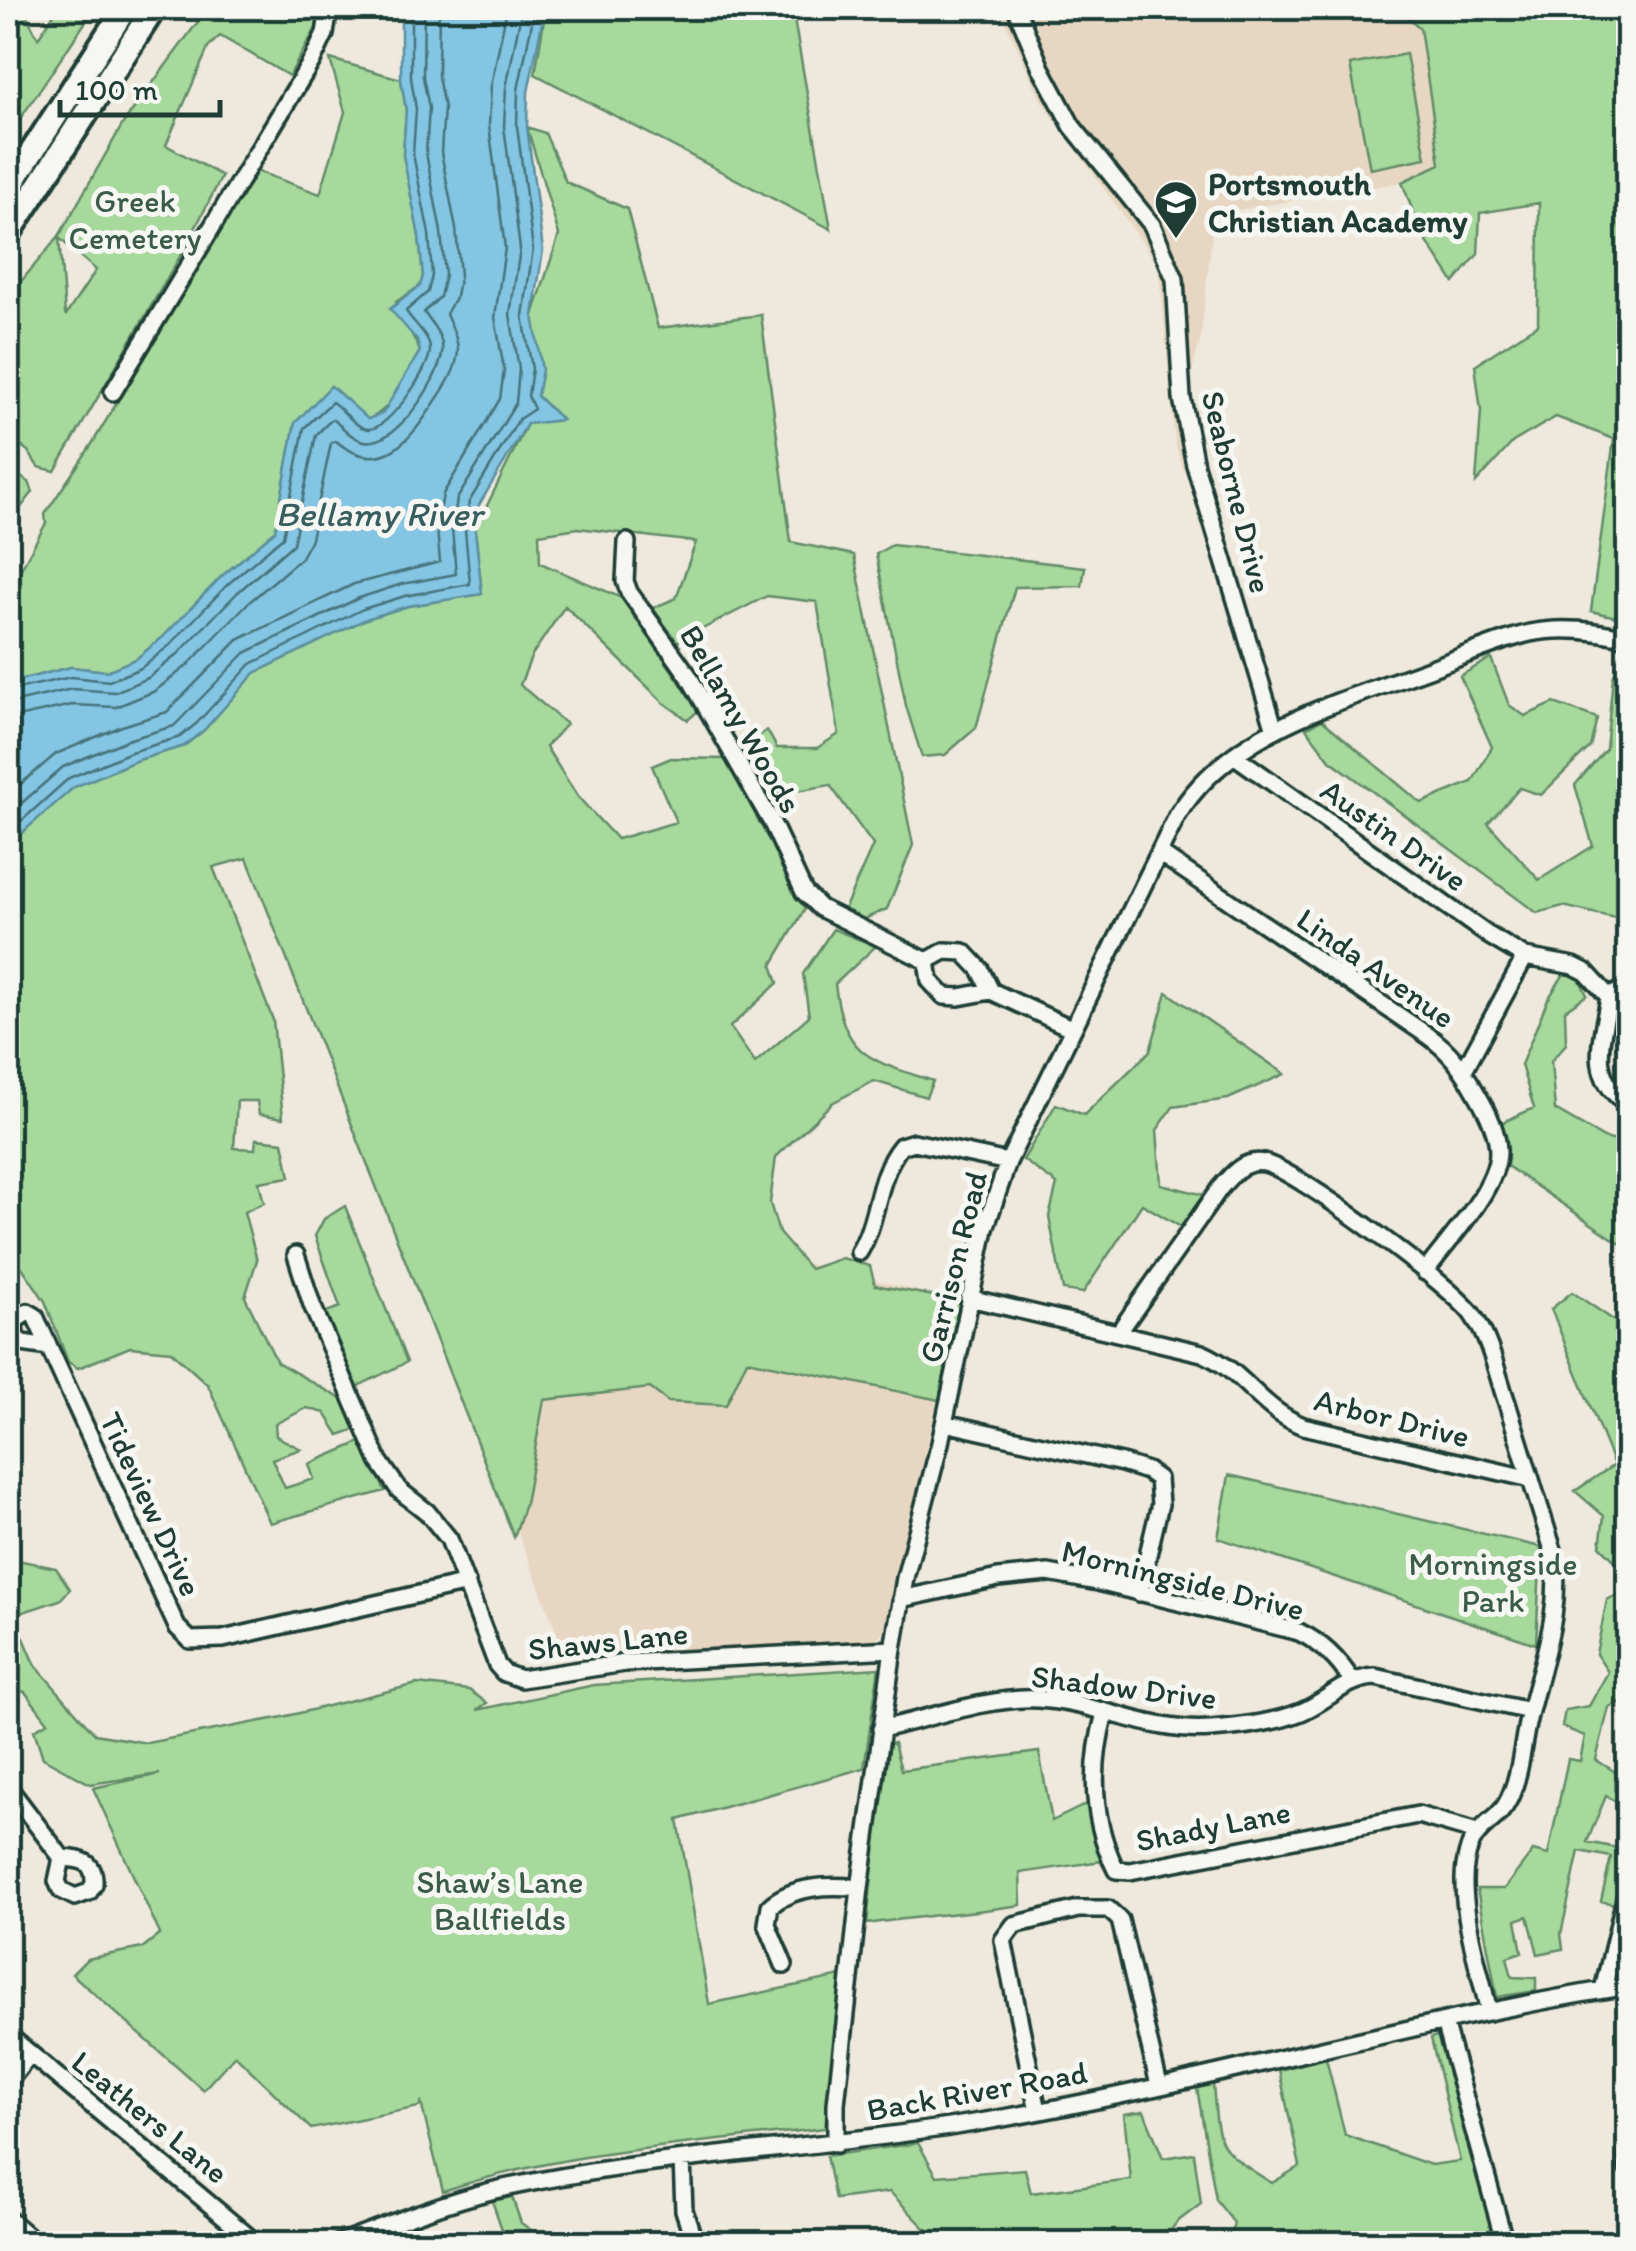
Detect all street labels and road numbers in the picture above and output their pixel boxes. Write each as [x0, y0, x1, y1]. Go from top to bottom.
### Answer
street label: Seaborne Drive [1194, 387, 1280, 597]
street label: Bellamy Woods [672, 618, 810, 820]
street label: Austin Drive [1314, 771, 1474, 899]
street label: Linda Avenue [1290, 900, 1462, 1036]
street label: Garrison Road [911, 1167, 995, 1367]
street label: Arbor Drive [1311, 1380, 1473, 1456]
street label: Tideview Drive [92, 1406, 210, 1602]
street label: Morningside Drive [1058, 1531, 1308, 1629]
street label: Shaws Lane [526, 1614, 690, 1668]
street label: Shadow Drive [1029, 1657, 1219, 1717]
street label: Shady Lane [1132, 1792, 1294, 1860]
street label: Leathers Lane [64, 2042, 236, 2192]
street label: Back River Road [864, 2053, 1090, 2129]

